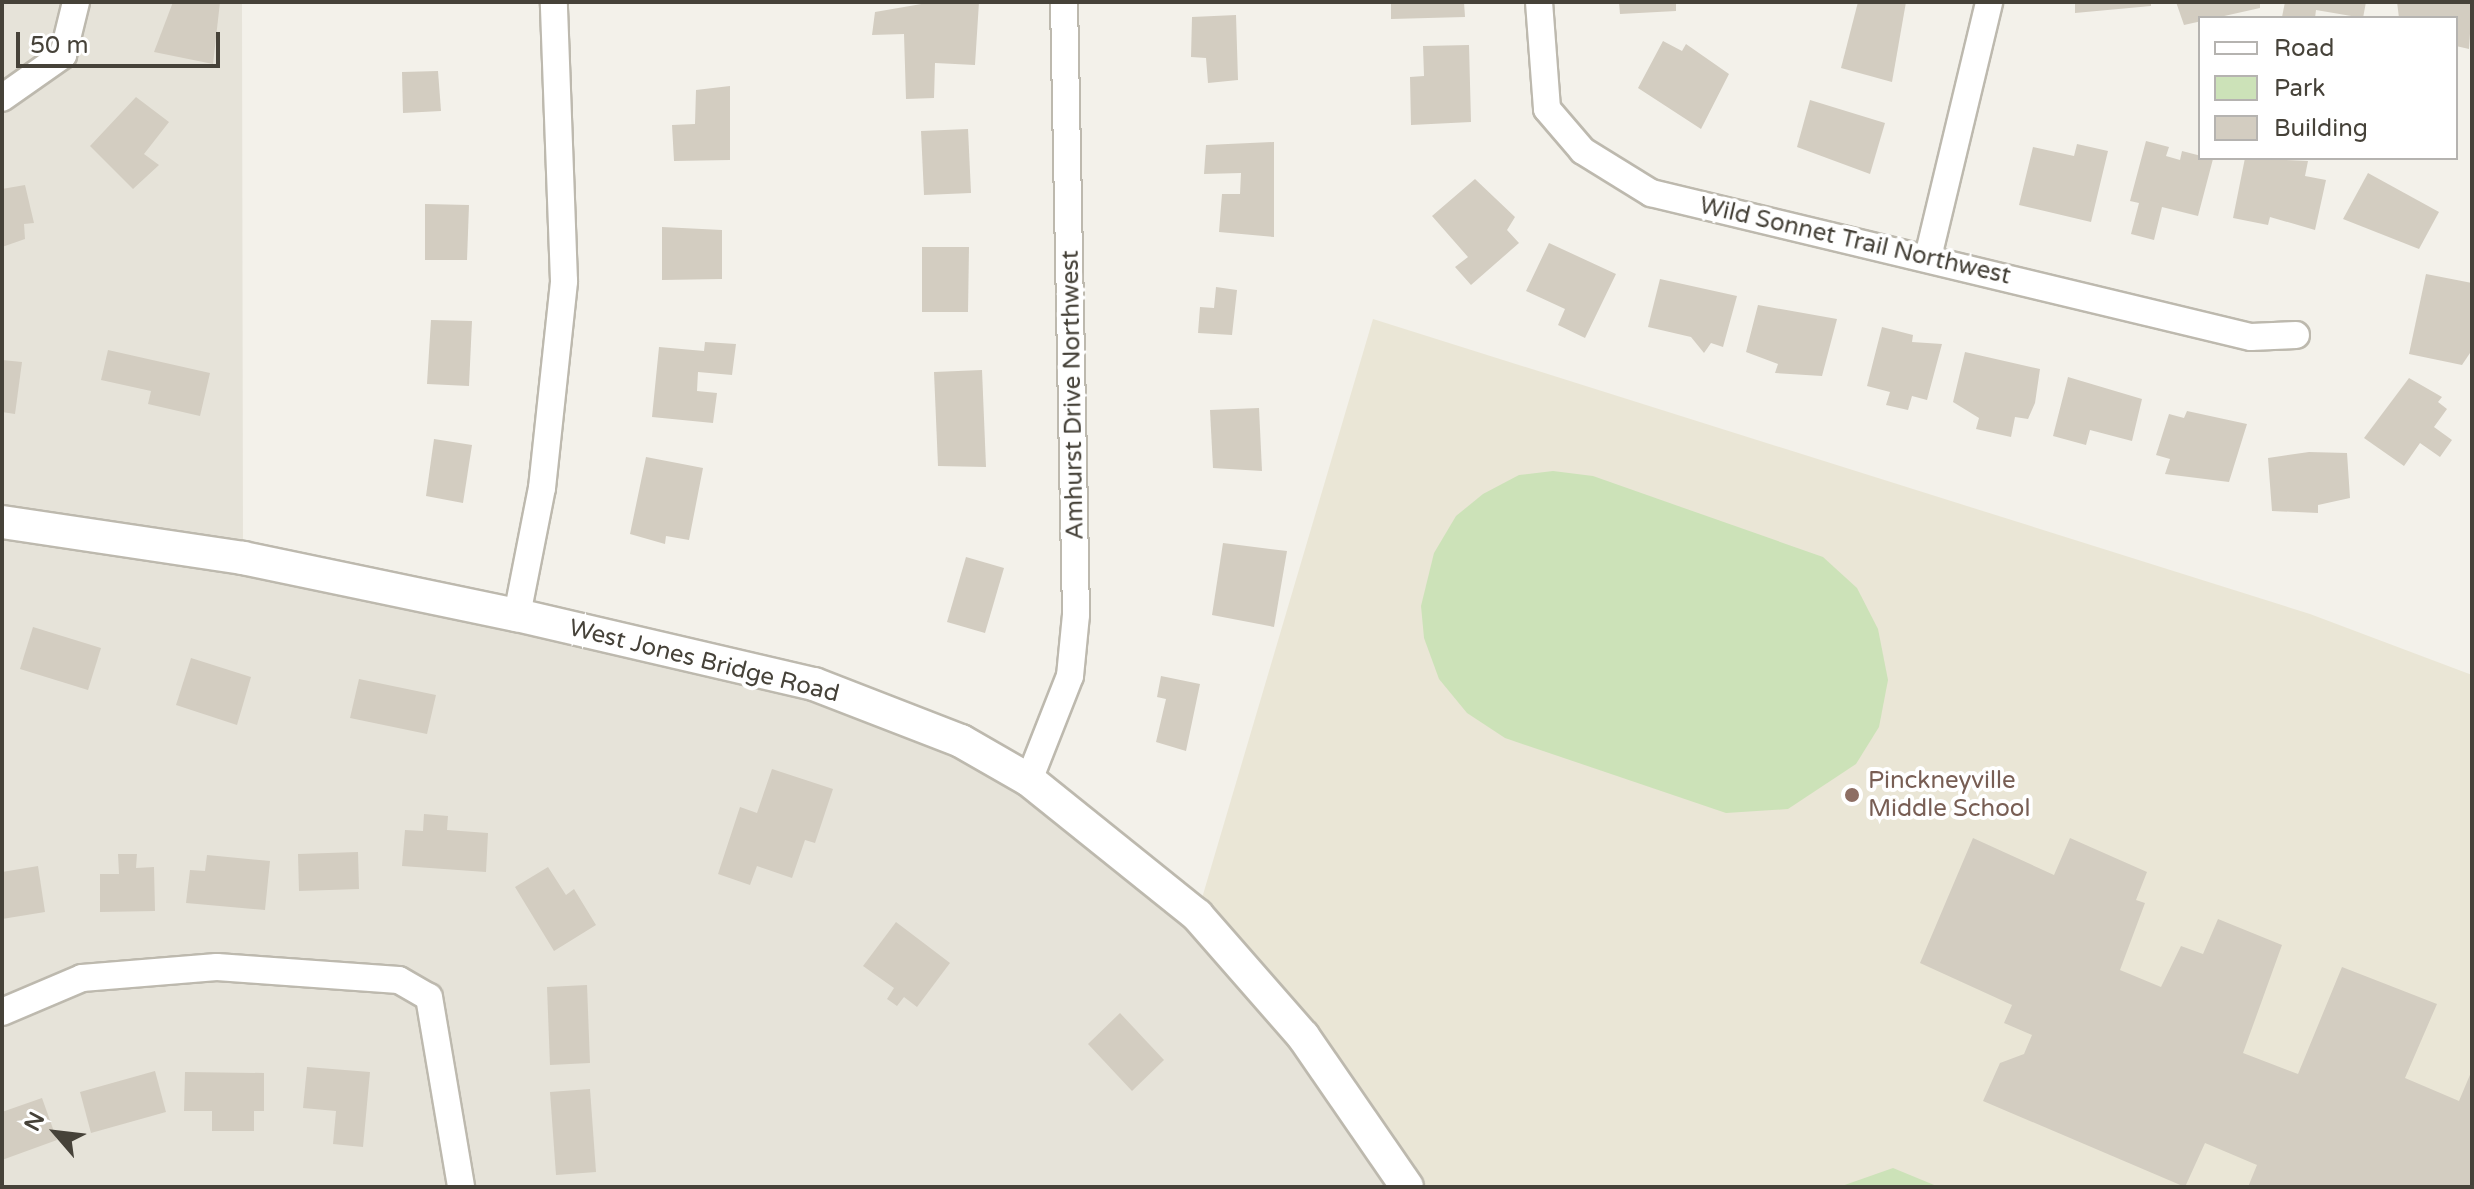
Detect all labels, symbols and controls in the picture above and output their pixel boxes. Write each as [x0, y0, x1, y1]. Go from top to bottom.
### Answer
scale bar [20, 16, 224, 66]
legend [2198, 16, 2458, 160]
text: 50 m [30, 31, 88, 60]
text: Road [2274, 34, 2334, 63]
text: Park [2274, 74, 2325, 103]
text: Building [2274, 114, 2368, 143]
street label: Wild Sonnet Trail Northwest [1697, 191, 2013, 291]
street label: Amhurst Drive Northwest [1056, 250, 1090, 540]
street label: West Jones Bridge Road [566, 613, 842, 709]
place label: Pinckneyville Middle School [1868, 767, 2030, 823]
marker: Pinckneyville Middle School [1843, 786, 1861, 804]
north arrow [16, 1093, 96, 1173]
text: N [19, 1108, 50, 1136]

